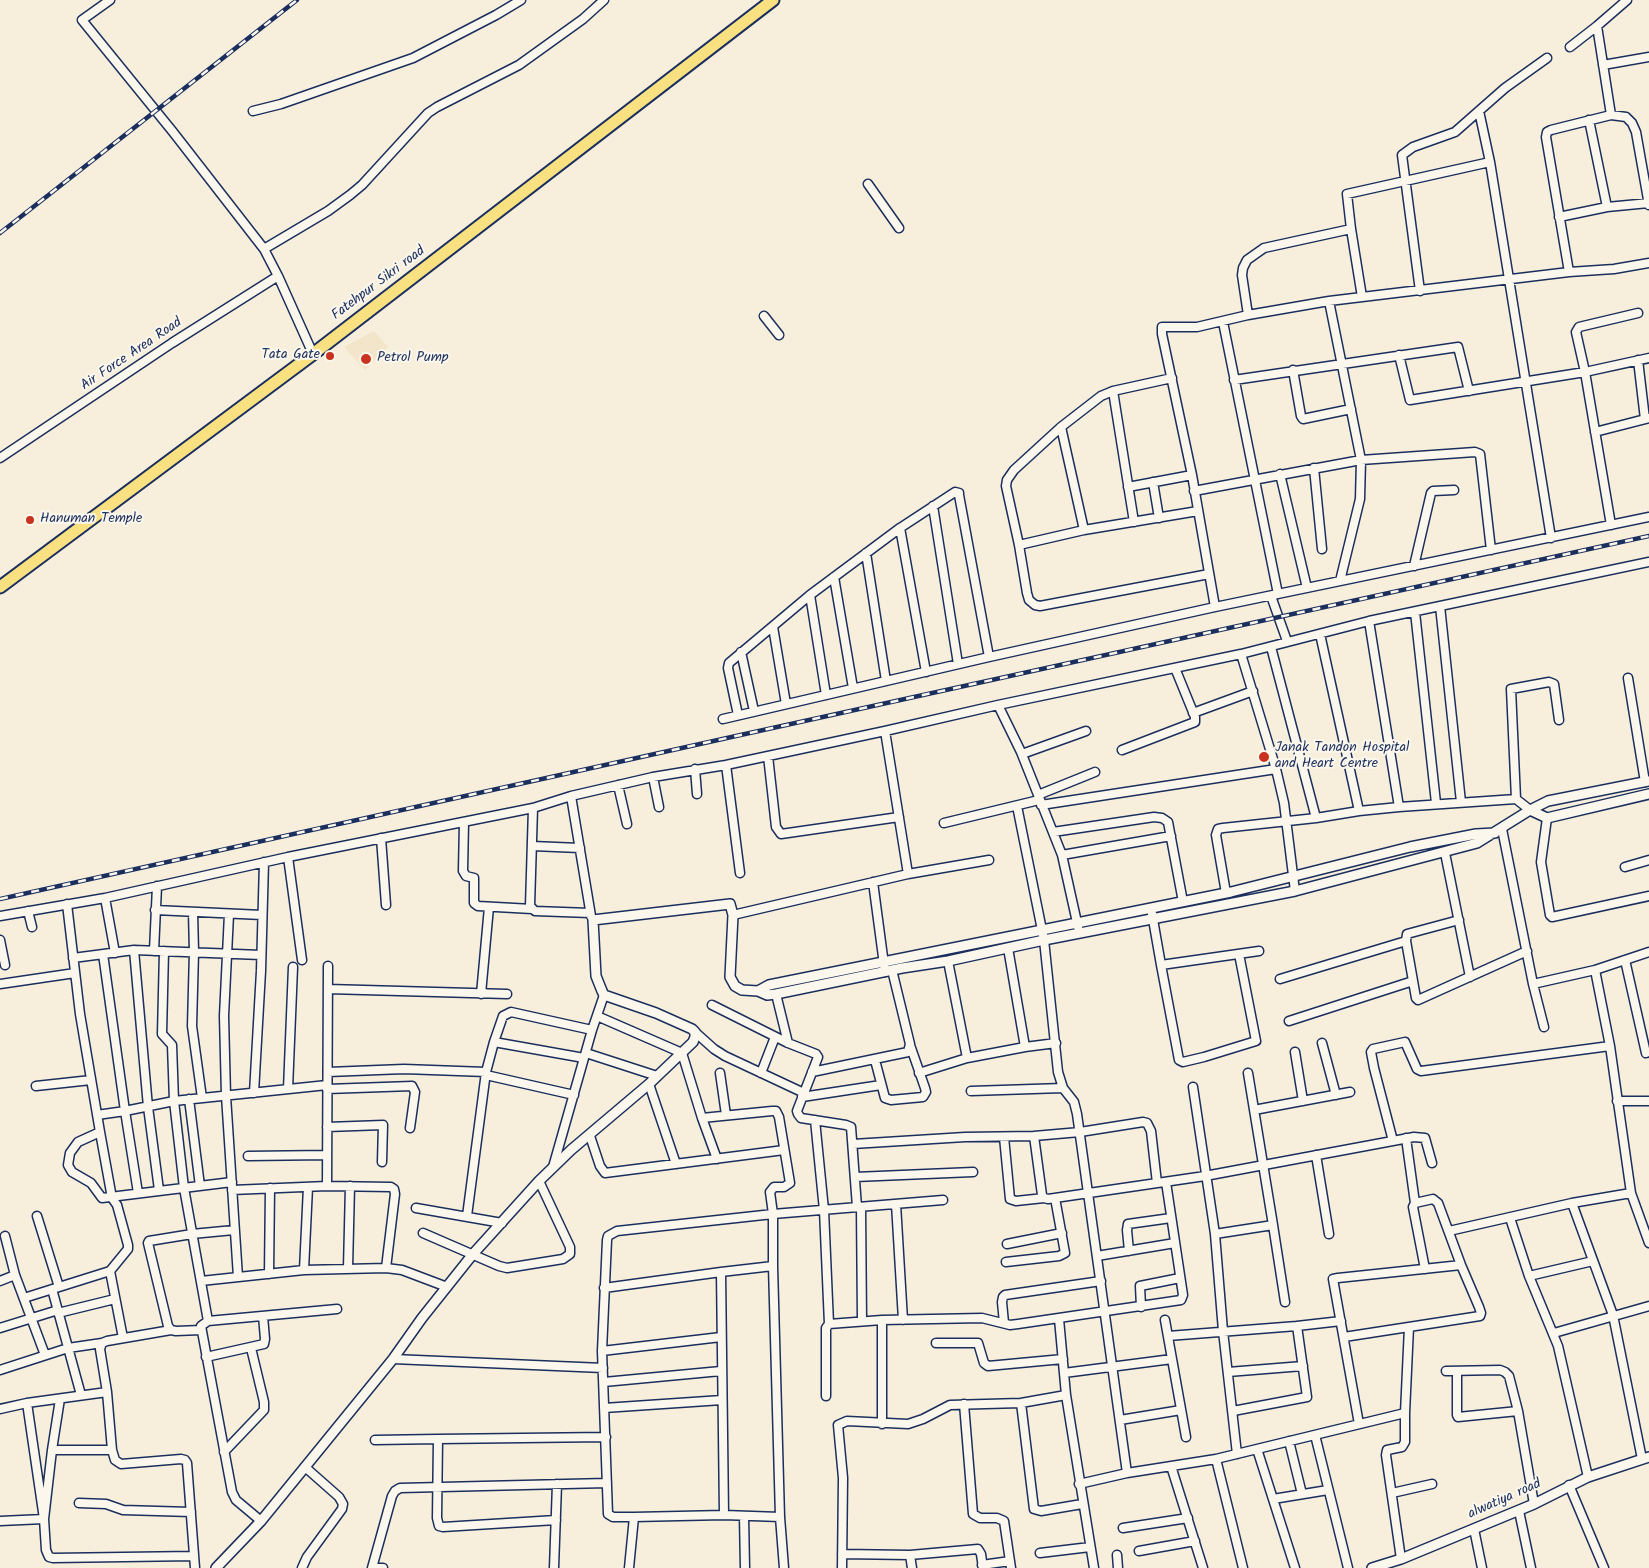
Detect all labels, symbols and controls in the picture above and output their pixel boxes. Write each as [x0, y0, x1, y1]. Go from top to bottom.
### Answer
street label: Fatehpur Sikri road [329, 244, 429, 324]
street label: Air Force Area Road [78, 315, 186, 395]
place label: Tata Gate [262, 348, 320, 364]
marker: Tata Gate [324, 350, 336, 362]
place label: Petrol Pump [377, 351, 449, 367]
marker: Petrol Pump [359, 352, 373, 366]
place label: Hanuman Temple [40, 512, 142, 528]
marker: Hanuman Temple [24, 514, 36, 526]
place label: Janak Tandon Hospital and Heart Centre [1275, 741, 1409, 774]
marker: Janak Tandon Hospital and Heart Centre [1257, 750, 1271, 764]
street label: alwatiya road [1466, 1476, 1544, 1524]

